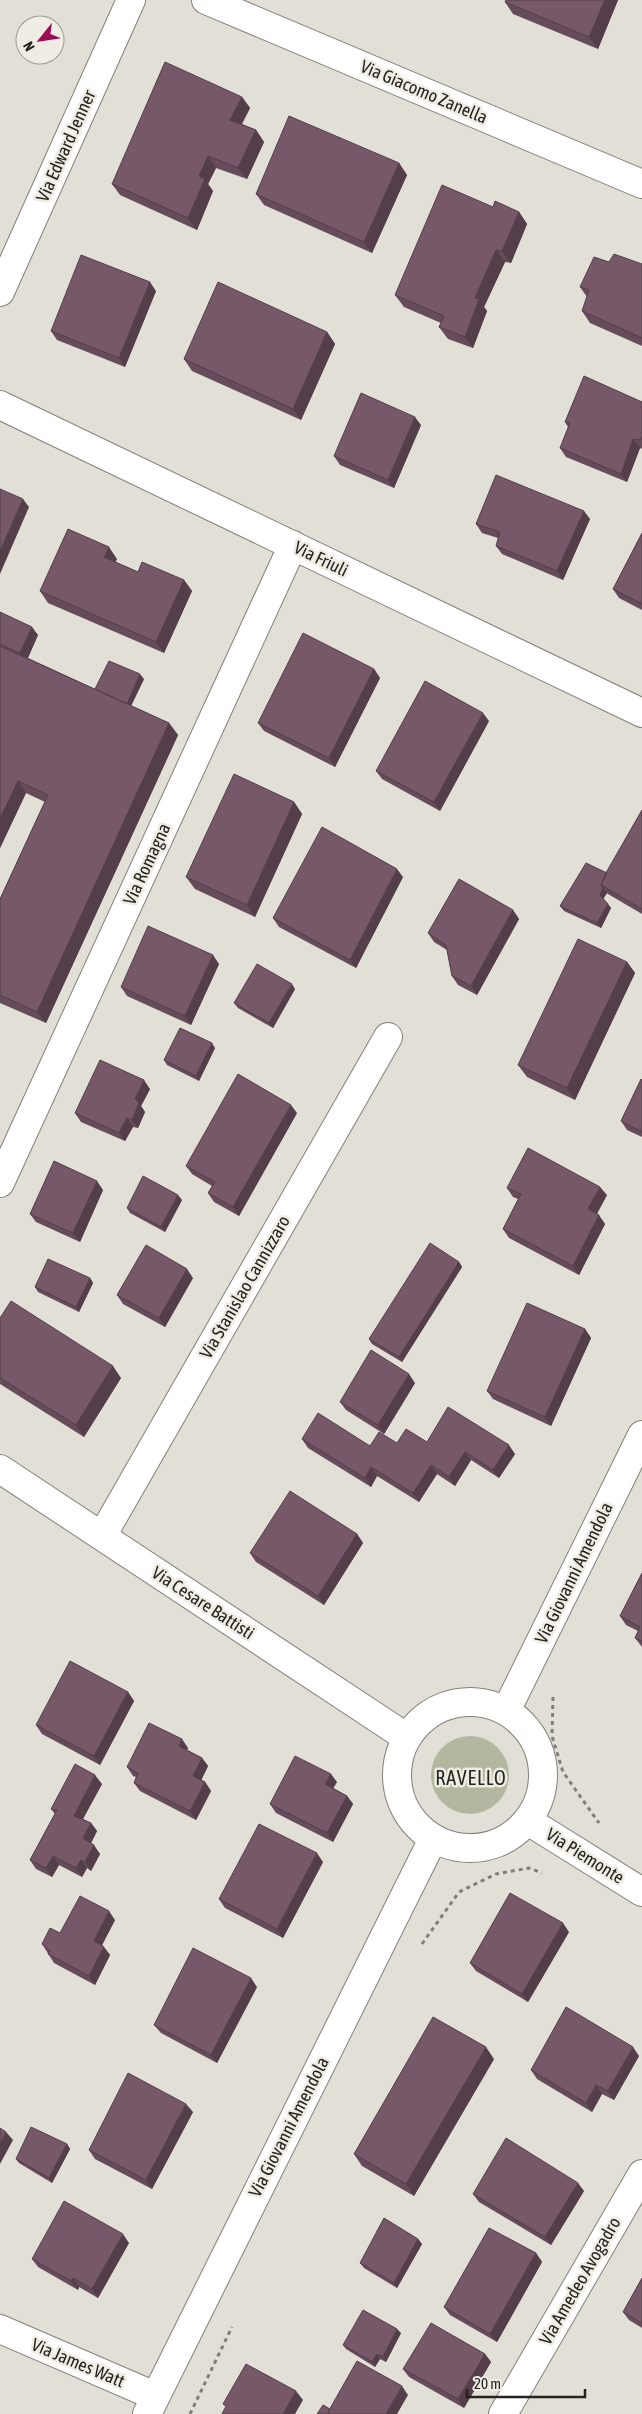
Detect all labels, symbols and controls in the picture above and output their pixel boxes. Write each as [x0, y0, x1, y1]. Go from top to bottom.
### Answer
north arrow [15, 15, 65, 65]
text: N [20, 39, 38, 54]
street label: Via Giacomo Zanella [357, 55, 491, 128]
street label: Via Edward Jenner [32, 86, 100, 205]
street label: Via Friuli [291, 536, 352, 581]
street label: Via Romagna [119, 820, 175, 908]
street label: Via Stanislao Cannizzaro [195, 1212, 294, 1362]
street label: Via Giovanni Amendola [530, 1499, 617, 1647]
street label: Via Cesare Battisti [148, 1562, 258, 1643]
district label: RAVELLO [435, 1766, 507, 1789]
street label: Via Piemonte [542, 1823, 628, 1888]
street label: Via Giovanni Amendola [244, 2053, 333, 2200]
street label: Via Amedeo Avogadro [535, 2213, 625, 2348]
street label: Via James Watt [28, 2334, 128, 2392]
scale bar [467, 2366, 584, 2398]
text: 20 m [474, 2375, 501, 2392]

